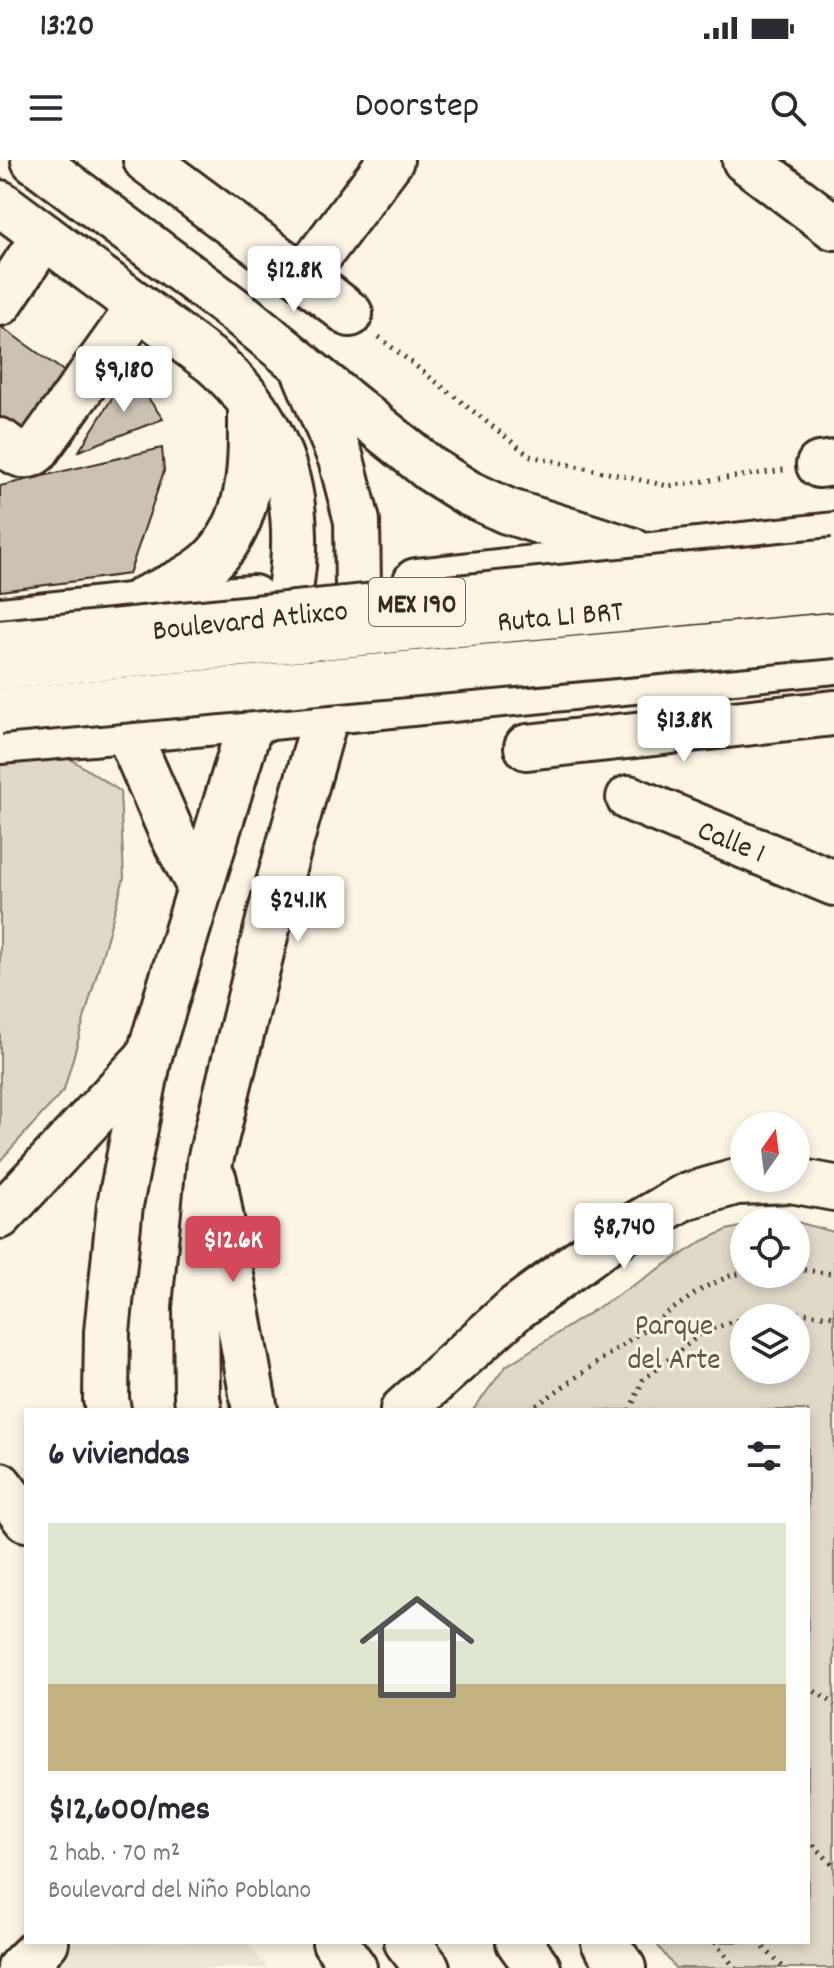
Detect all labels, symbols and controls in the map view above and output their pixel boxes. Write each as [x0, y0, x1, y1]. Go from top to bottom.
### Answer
text: 13:20 [40, 7, 94, 50]
text: Doorstep [355, 82, 479, 134]
icon: menu [24, 86, 68, 130]
icon: search [766, 86, 810, 130]
pin: $12.8K [229, 246, 359, 314]
text: $12.8K [266, 253, 323, 290]
pin: $9,180 [59, 346, 189, 414]
text: $9,180 [94, 353, 154, 390]
road number: MEX 190 [369, 578, 465, 626]
street label: Boulevard Atlixco [151, 592, 350, 655]
street label: Ruta L1 BRT [496, 593, 625, 646]
pin: $13.8K [619, 696, 749, 764]
text: $13.8K [655, 703, 713, 740]
street label: Calle 1 [690, 811, 771, 877]
pin: $24.1K [233, 876, 363, 944]
text: $24.1K [269, 883, 327, 920]
north arrow [730, 1112, 810, 1192]
map controls [730, 1112, 810, 1384]
pin: $8,740 [559, 1203, 689, 1271]
button: locate [730, 1208, 810, 1288]
text: $8,740 [592, 1210, 656, 1247]
pin: $12.6K [168, 1216, 298, 1284]
text: $12.6K [203, 1223, 263, 1260]
button: layers [730, 1304, 810, 1384]
park label: Parque del Arte [627, 1307, 721, 1384]
text: 6 viviendas [48, 1432, 190, 1481]
icon: filters [742, 1434, 786, 1478]
icon: home [345, 1575, 489, 1719]
text: $12,600/mes [48, 1787, 210, 1836]
text: 2 hab. · 70 m² [48, 1836, 180, 1873]
text: Boulevard del Niño Poblano [48, 1873, 311, 1910]

